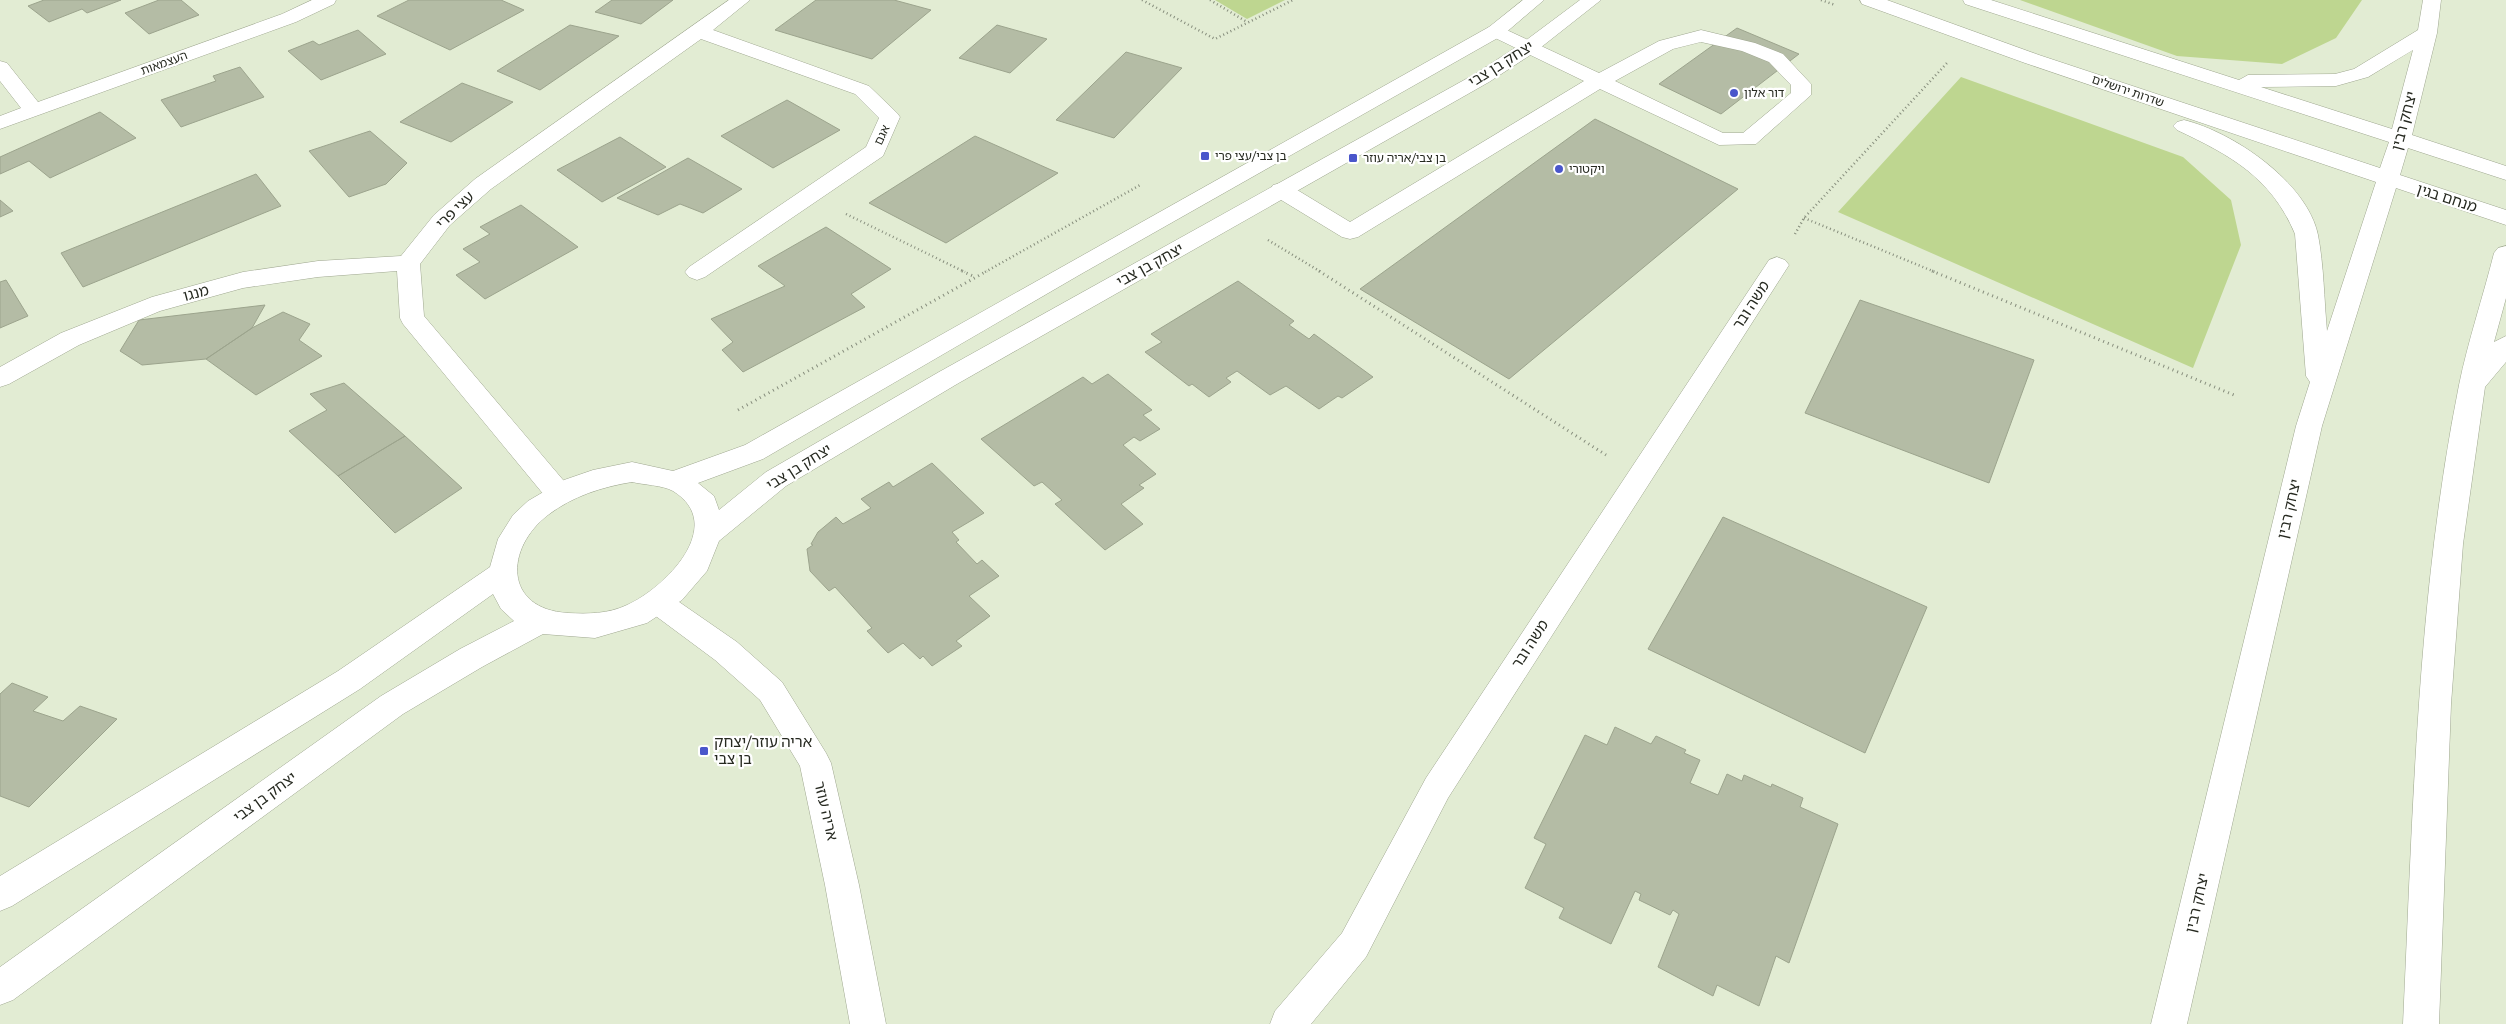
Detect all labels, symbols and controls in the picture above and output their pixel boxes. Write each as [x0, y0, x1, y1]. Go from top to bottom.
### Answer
street label: יצחק בן צבי [1465, 37, 1536, 90]
street label: העצמאות [139, 48, 189, 77]
street label: שדרות ירושלים [2090, 72, 2166, 109]
place label: דור אלון [1744, 86, 1785, 99]
marker: דור אלון [1728, 87, 1740, 99]
street label: יצחק רבין [2387, 89, 2420, 152]
street label: אגם [871, 122, 892, 147]
place label: בן צבי/עצי פרי [1215, 149, 1287, 162]
marker: בן צבי/עצי פרי [1199, 150, 1211, 162]
place label: בן צבי/אריה עוזר [1363, 151, 1446, 164]
marker: בן צבי/אריה עוזר [1347, 152, 1359, 164]
place label: ויקטורי [1569, 162, 1605, 175]
marker: ויקטורי [1553, 163, 1565, 175]
street label: מנחם בגין [2415, 180, 2479, 215]
street label: עצי פרי [432, 187, 477, 232]
street label: יצחק בן צבי [1114, 239, 1186, 290]
street label: משה ובר [1729, 277, 1773, 332]
street label: מנגו [181, 281, 211, 304]
street label: יצחק בן צבי [763, 440, 834, 493]
street label: יצחק רבין [2273, 477, 2304, 540]
street label: משה ובר [1508, 616, 1552, 671]
place label: אריה עוזר/יצחק בן צבי [714, 733, 812, 767]
marker: אריה עוזר/יצחק בן צבי [698, 745, 710, 757]
street label: יצחק בן צבי [230, 768, 299, 825]
street label: אריה עוזר [811, 780, 842, 842]
street label: יצחק רבין [2181, 871, 2212, 934]

